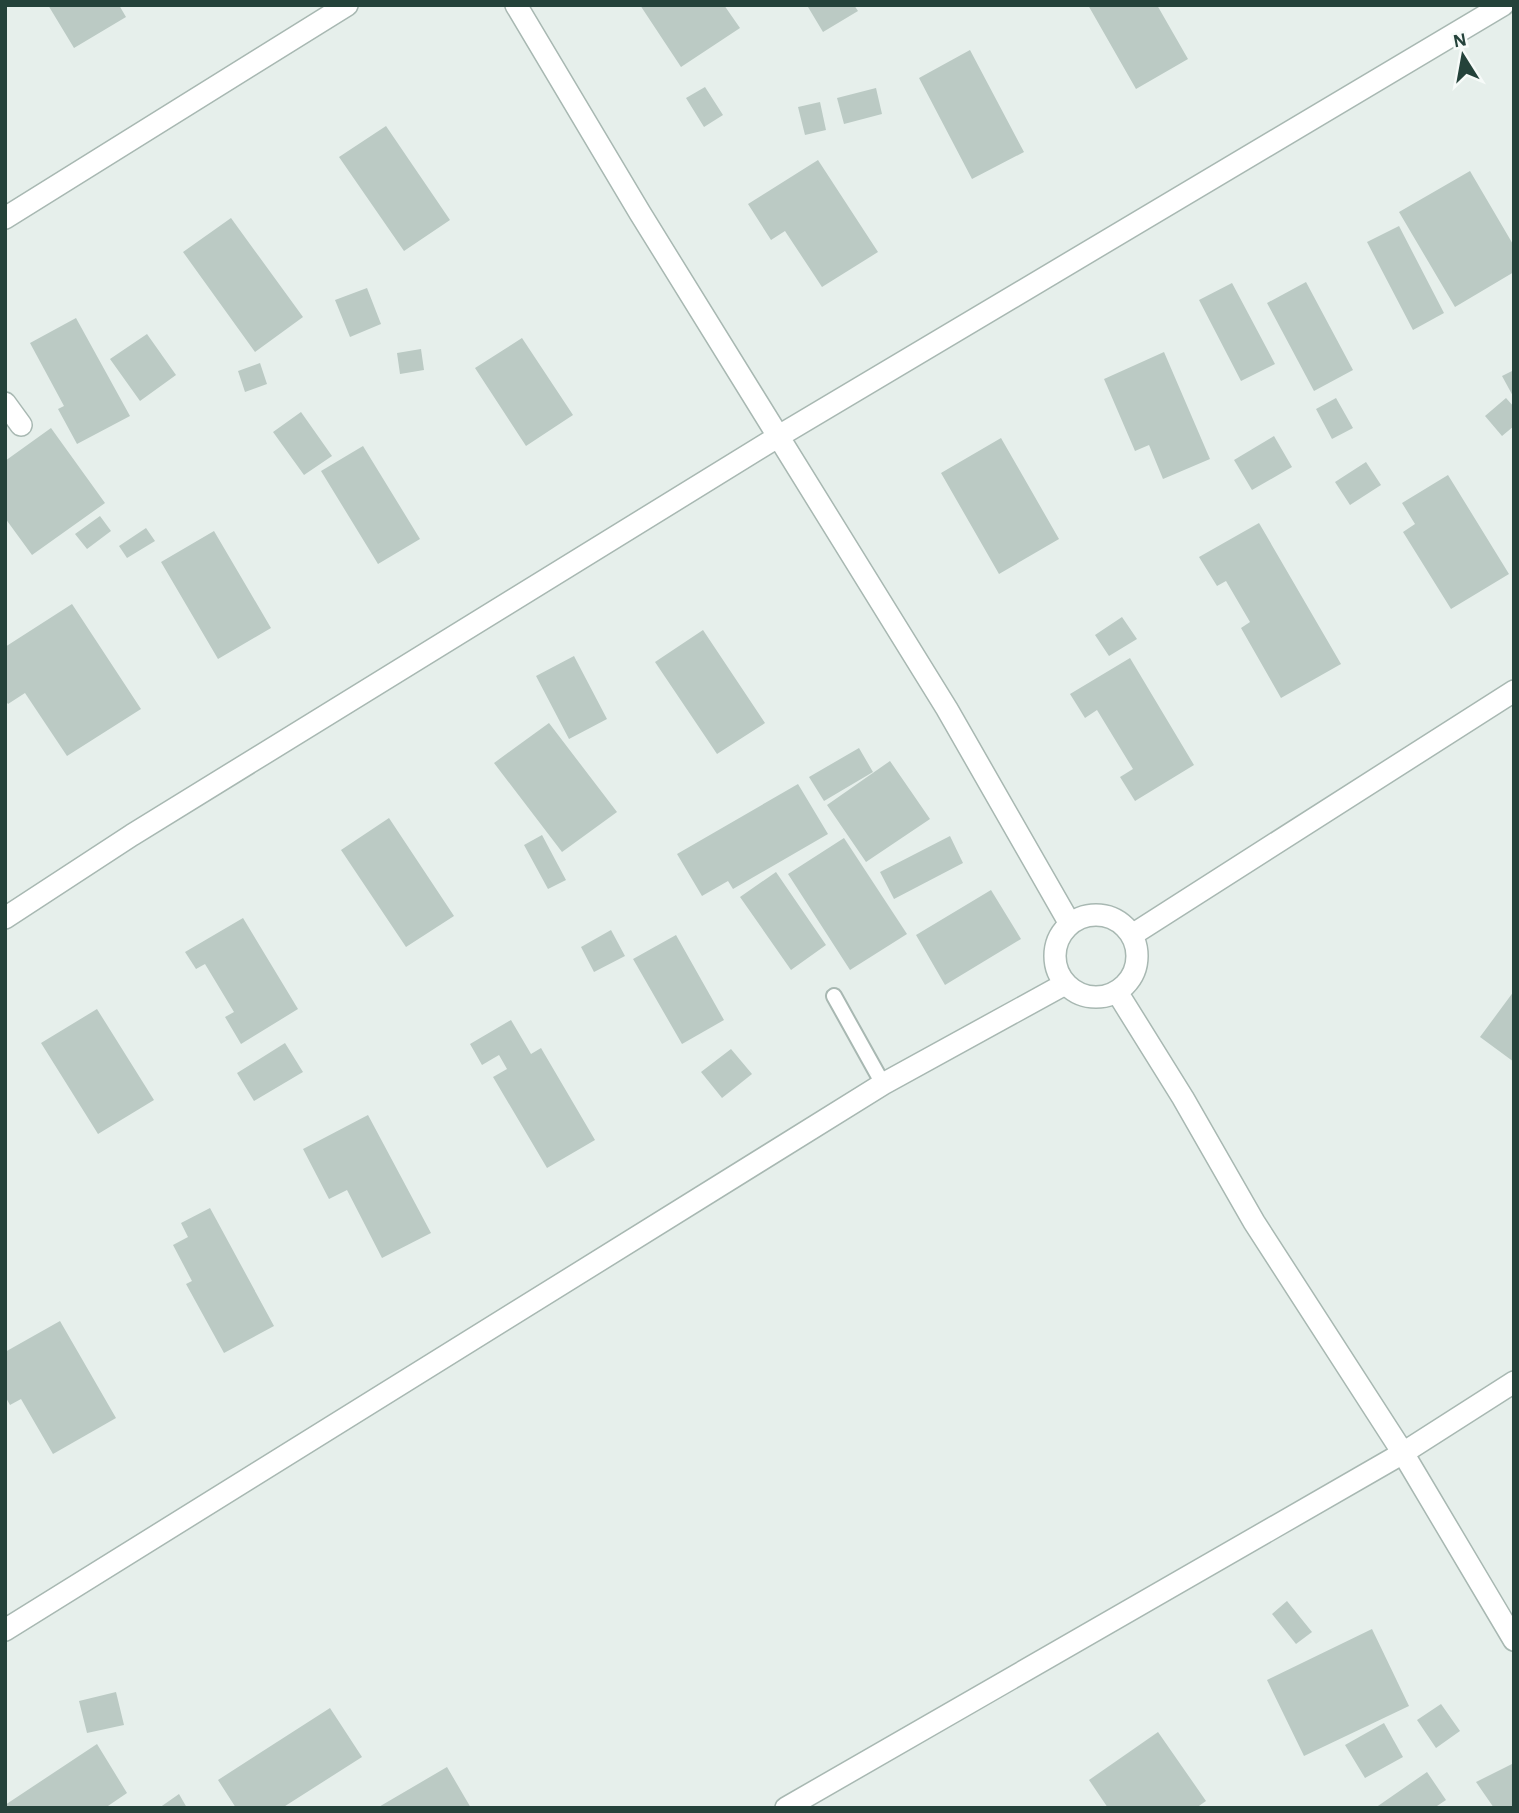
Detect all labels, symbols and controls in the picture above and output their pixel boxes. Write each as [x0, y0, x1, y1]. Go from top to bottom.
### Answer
north arrow [1428, 21, 1498, 91]
text: N [1452, 30, 1468, 51]

